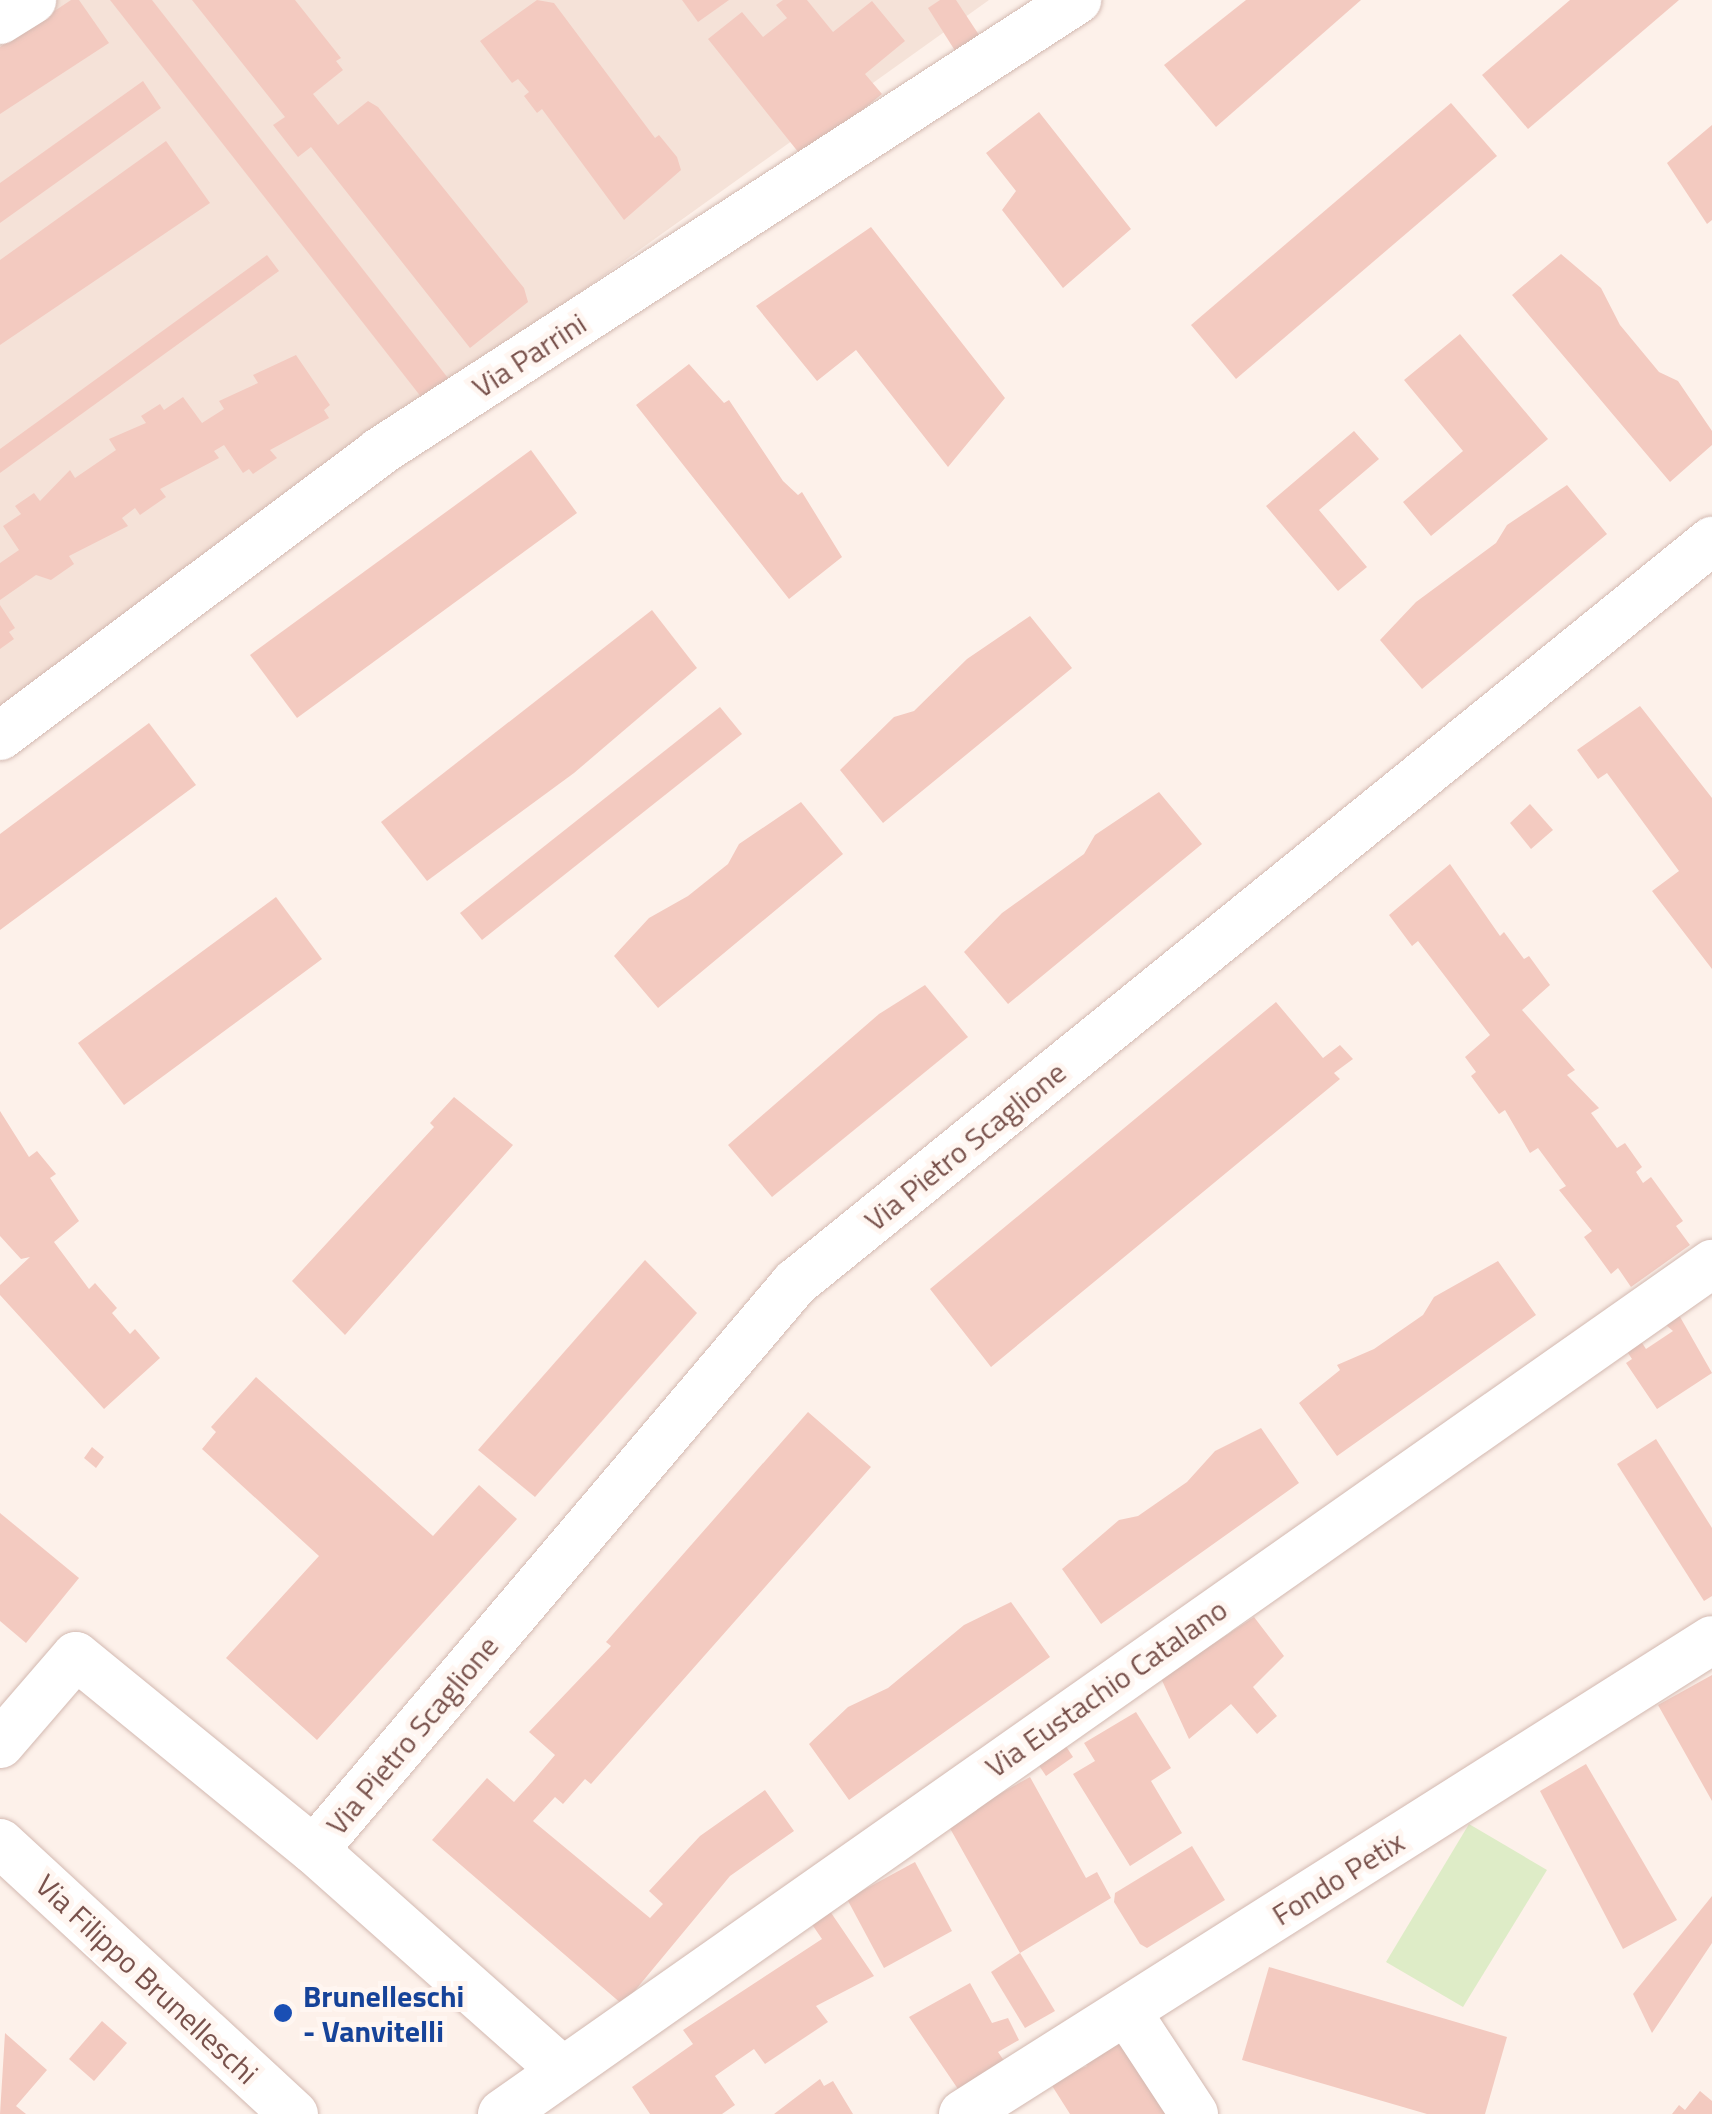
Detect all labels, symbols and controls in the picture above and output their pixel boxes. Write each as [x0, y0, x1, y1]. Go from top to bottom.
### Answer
street label: Via Parrini [465, 305, 593, 405]
street label: Via Pietro Scaglione [857, 1054, 1073, 1238]
street label: Via Eustachio Catalano [978, 1591, 1234, 1785]
street label: Via Pietro Scaglione [318, 1628, 506, 1842]
street label: Fondo Petix [1265, 1823, 1411, 1933]
street label: Via Filippo Brunelleschi [29, 1867, 265, 2091]
place label: Brunelleschi - Vanvitelli [303, 1978, 464, 2048]
marker: Brunelleschi - Vanvitelli [272, 2002, 294, 2024]

